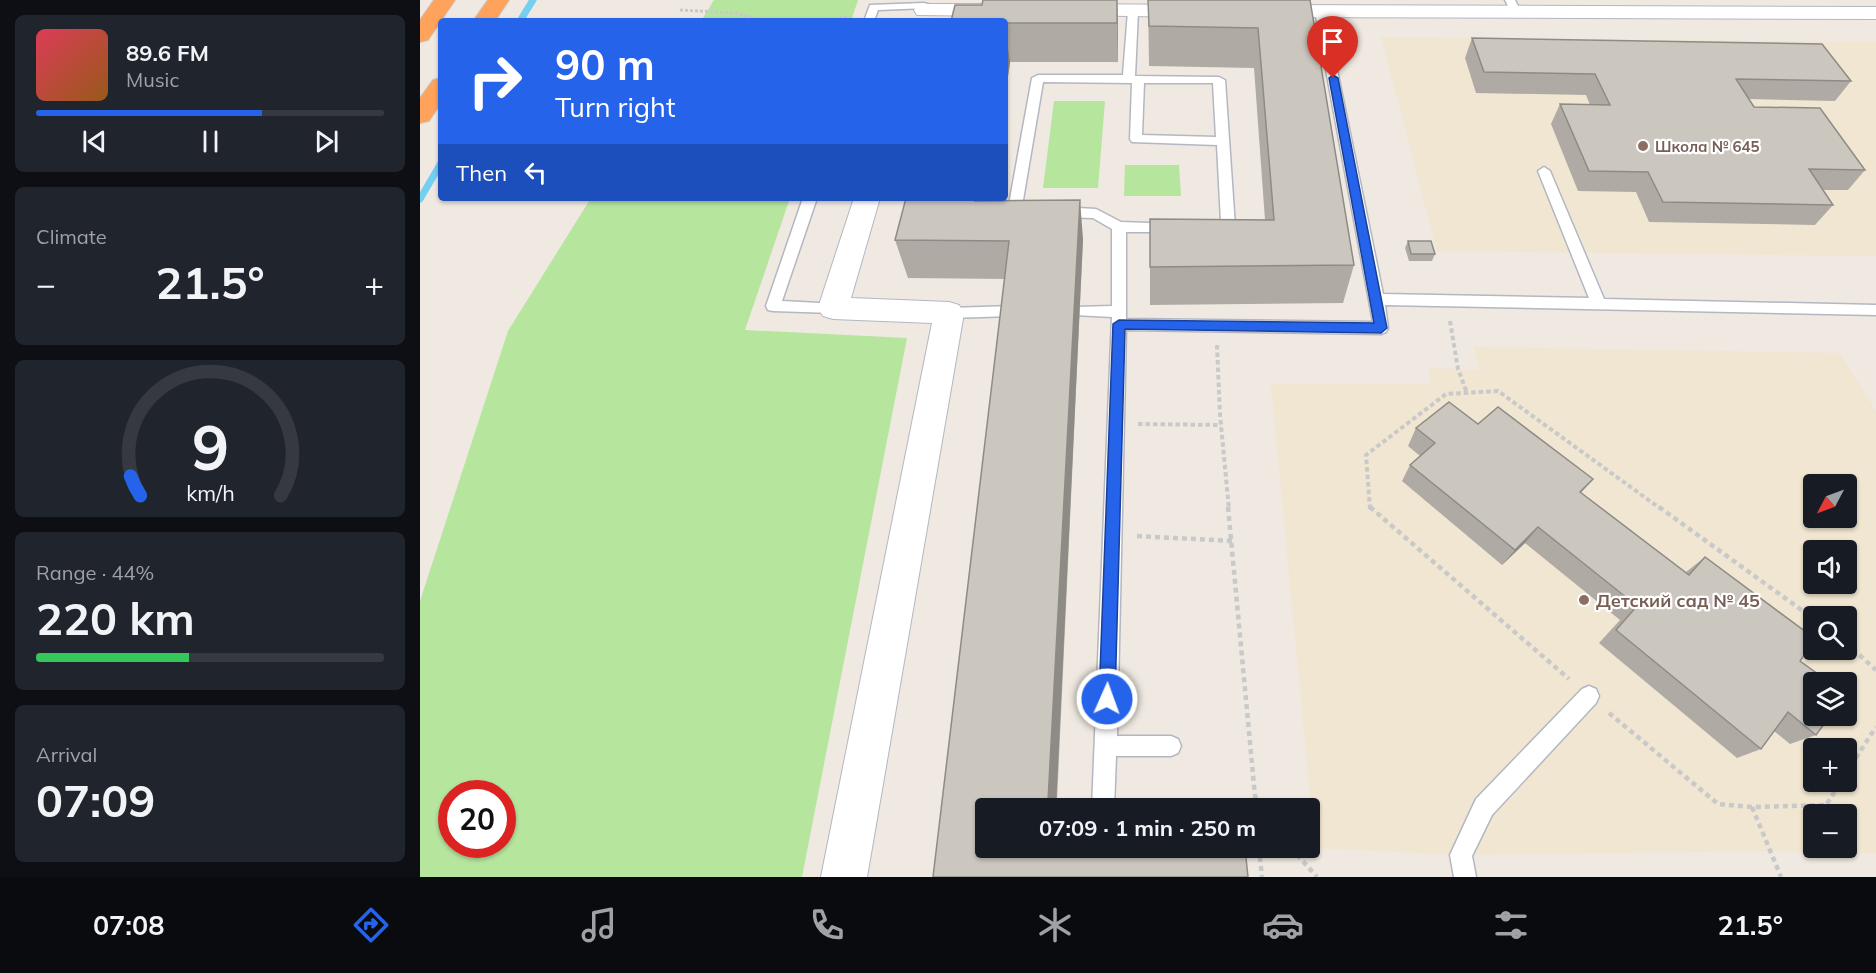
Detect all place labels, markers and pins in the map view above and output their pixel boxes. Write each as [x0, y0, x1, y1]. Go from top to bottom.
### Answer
pin [1307, 16, 1358, 78]
place label: Школа № 645 [1655, 137, 1760, 156]
marker: Школа № 645 [1636, 139, 1650, 153]
place label: Детский сад № 45 [1596, 589, 1760, 612]
marker: Детский сад № 45 [1577, 593, 1591, 607]

